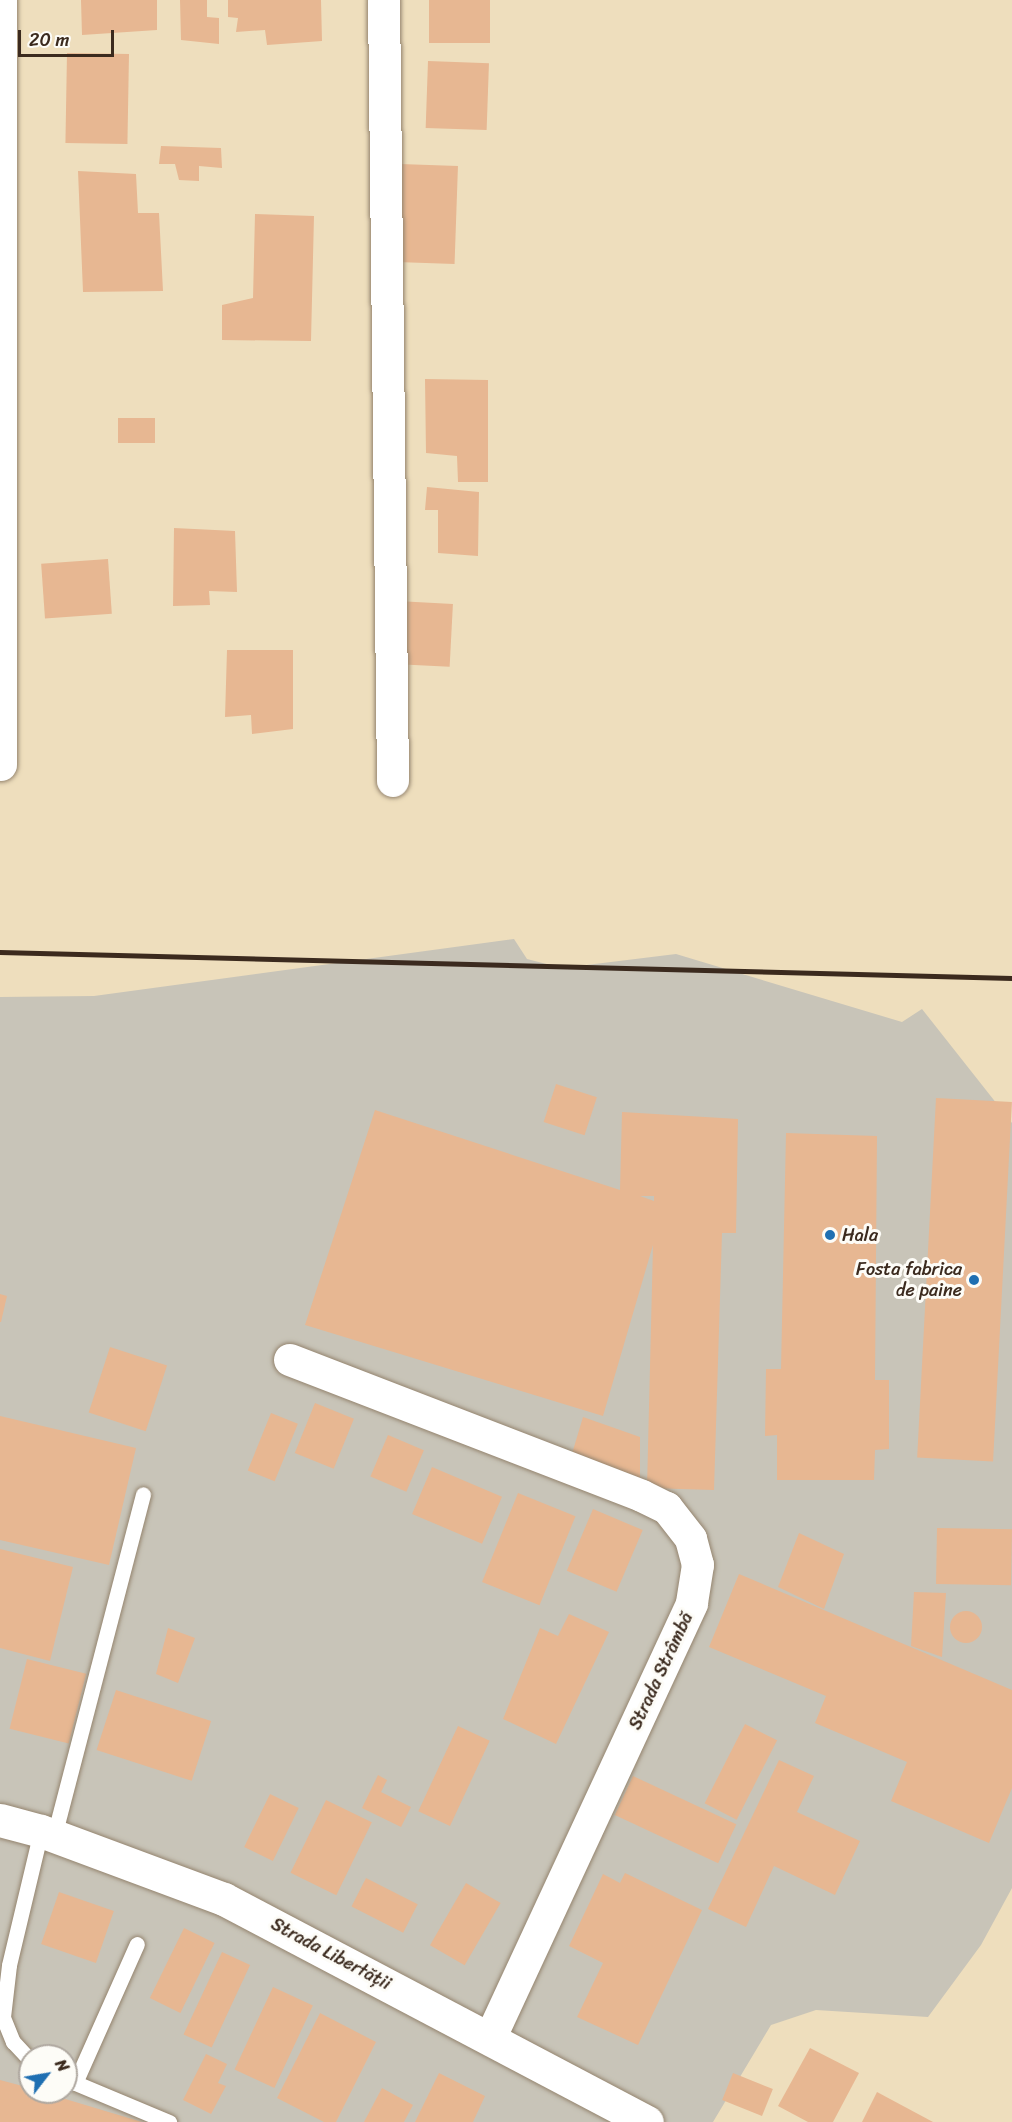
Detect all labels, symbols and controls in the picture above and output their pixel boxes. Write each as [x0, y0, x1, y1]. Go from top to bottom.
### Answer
scale bar [21, 18, 117, 56]
text: 20 m [29, 24, 69, 56]
place label: Hala [842, 1224, 878, 1246]
marker: Hala [823, 1228, 837, 1242]
place label: Fosta fabrica de paine [856, 1259, 962, 1302]
marker: Fosta fabrica de paine [967, 1273, 981, 1287]
street label: Strada Strâmbă [624, 1609, 698, 1733]
street label: Strada Libertății [267, 1913, 395, 1995]
north arrow [18, 2044, 78, 2104]
text: N [47, 2053, 77, 2078]

